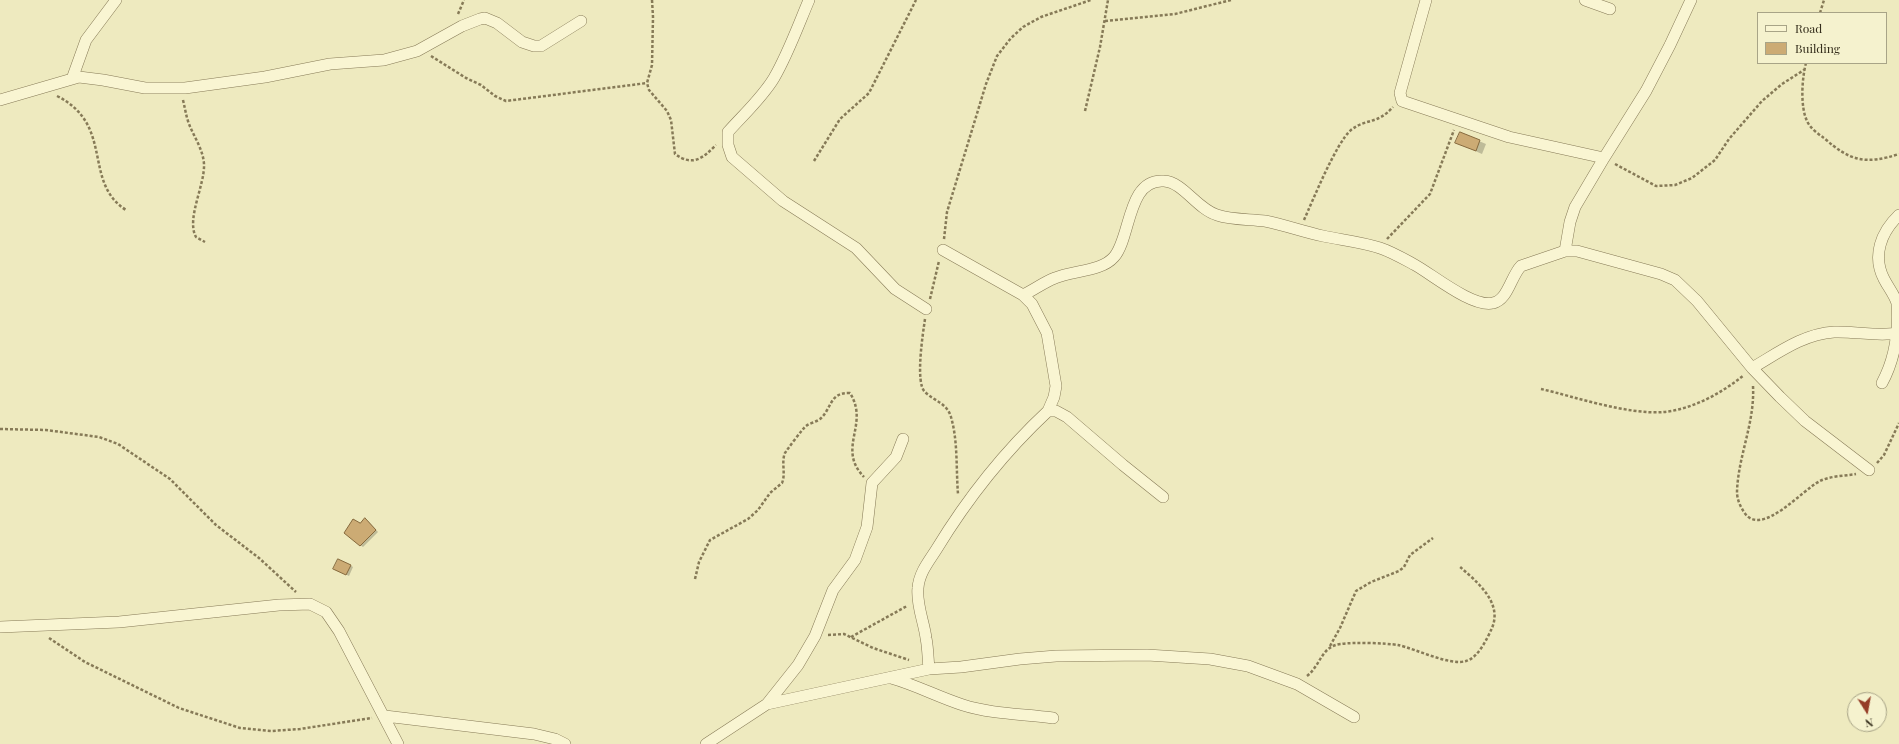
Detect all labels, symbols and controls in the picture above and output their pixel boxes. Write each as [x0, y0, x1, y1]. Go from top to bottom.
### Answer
legend [1757, 12, 1887, 64]
text: Road [1795, 20, 1822, 36]
text: Building [1795, 40, 1840, 56]
north arrow [1847, 692, 1887, 732]
text: N [1864, 715, 1875, 731]

